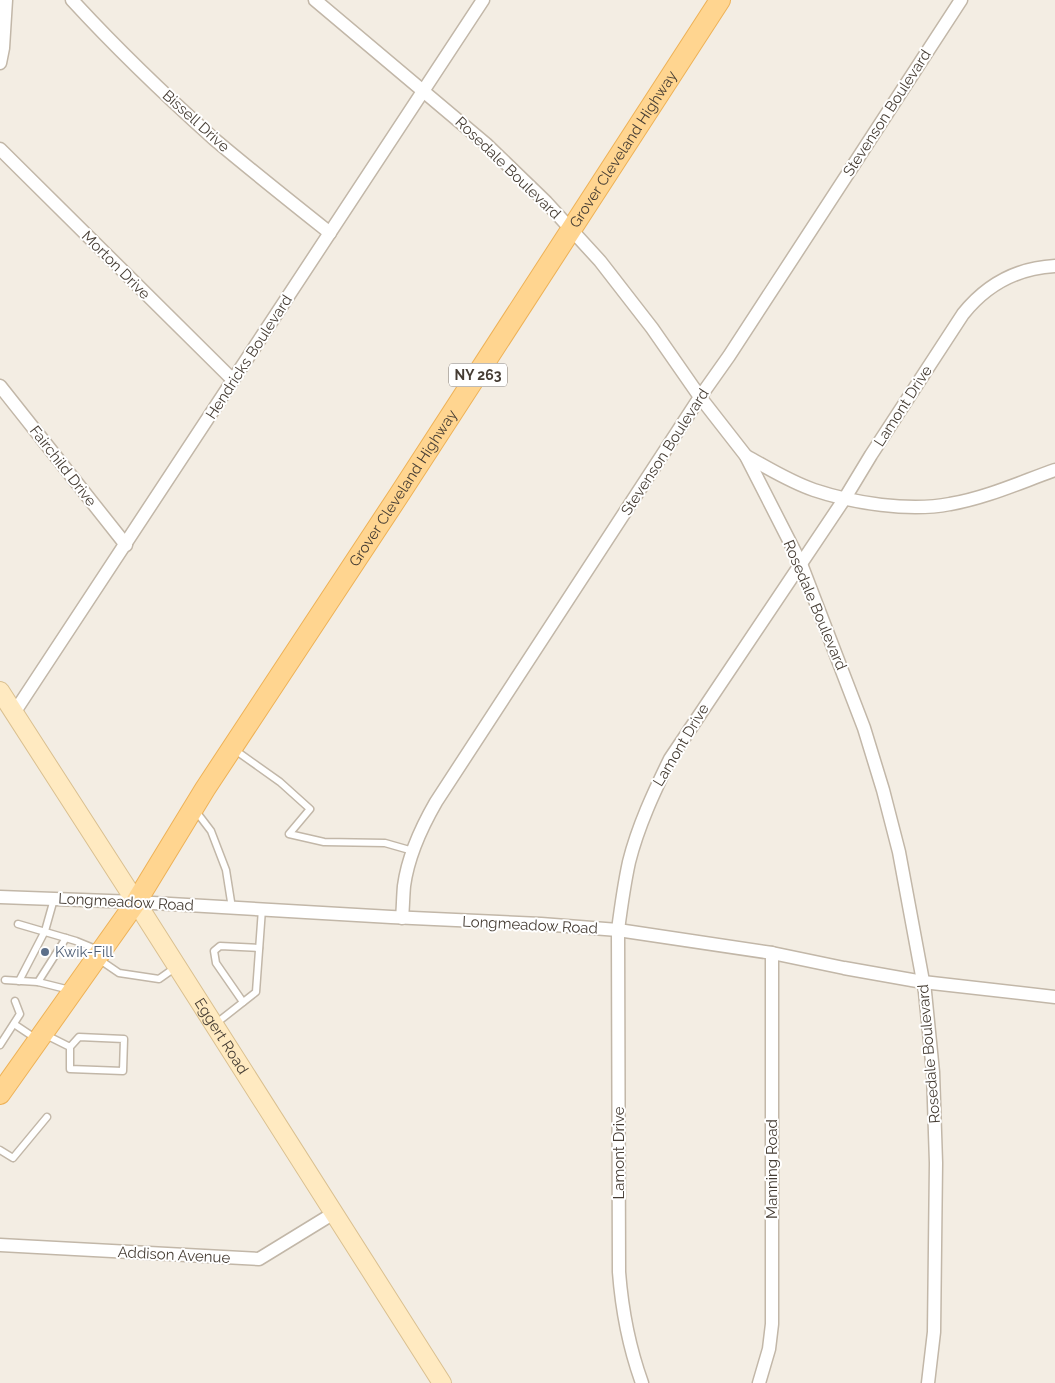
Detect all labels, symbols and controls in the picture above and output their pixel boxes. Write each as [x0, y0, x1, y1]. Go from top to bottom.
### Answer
street label: Stevenson Boulevard [839, 46, 935, 180]
street label: Grover Cleveland Highway [566, 67, 681, 231]
street label: Bissell Drive [159, 86, 233, 156]
street label: Rosedale Boulevard [452, 113, 564, 223]
street label: Morton Drive [78, 227, 154, 303]
street label: Hendricks Boulevard [202, 292, 296, 422]
street label: Lamont Drive [870, 362, 936, 450]
road number: NY 263 [449, 364, 507, 386]
street label: Stevenson Boulevard [617, 385, 713, 519]
street label: Grover Cleveland Highway [345, 406, 461, 570]
street label: Fairchild Drive [26, 422, 100, 510]
street label: Rosedale Boulevard [779, 537, 851, 673]
street label: Lamont Drive [649, 700, 713, 789]
street label: Longmeadow Road [58, 889, 194, 915]
street label: Longmeadow Road [462, 912, 598, 938]
place label: Kwik-Fill [55, 943, 114, 961]
marker: Kwik-Fill [39, 946, 51, 958]
street label: Rosedale Boulevard [914, 984, 944, 1124]
street label: Eggert Road [191, 995, 252, 1077]
street label: Lamont Drive [610, 1106, 628, 1199]
street label: Manning Road [763, 1119, 781, 1219]
street label: Addison Avenue [117, 1243, 231, 1267]

